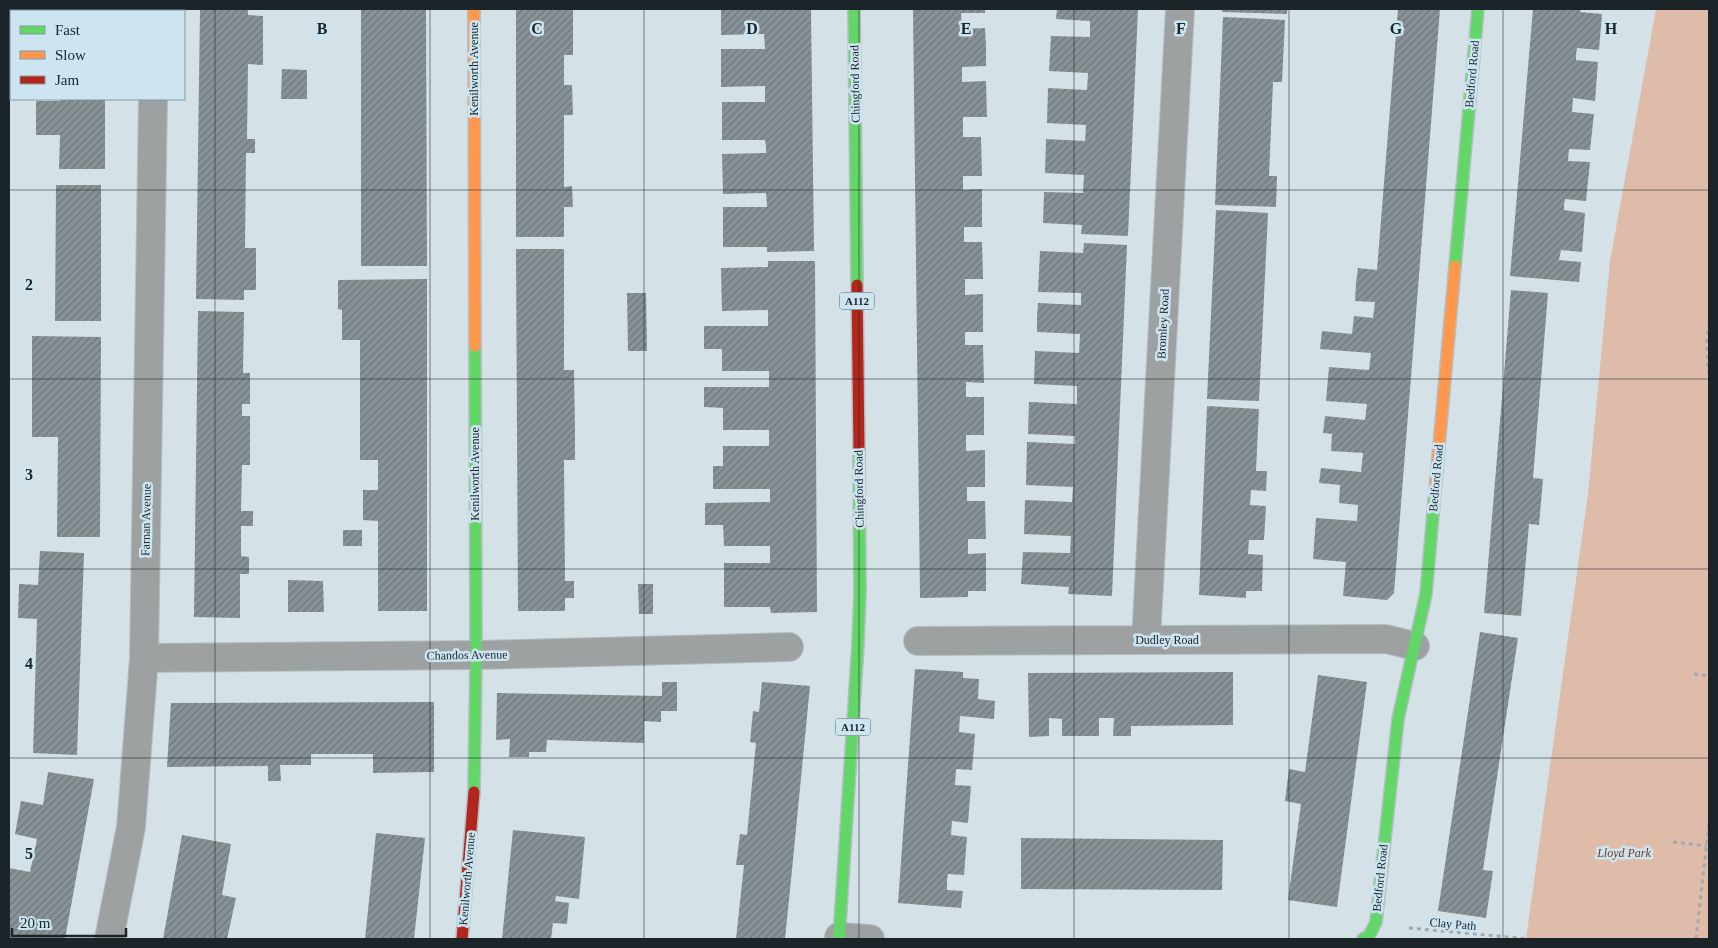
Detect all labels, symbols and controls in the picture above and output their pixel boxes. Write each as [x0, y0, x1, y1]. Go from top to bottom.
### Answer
legend [10, 10, 185, 100]
text: B [317, 20, 328, 37]
text: C [531, 20, 543, 37]
text: D [746, 20, 758, 37]
text: E [961, 20, 971, 37]
text: F [1176, 20, 1186, 37]
text: G [1390, 20, 1403, 37]
text: H [1605, 20, 1618, 37]
text: Fast [55, 22, 81, 38]
street label: Kenilworth Avenue [467, 22, 481, 116]
street label: Bedford Road [1462, 40, 1482, 108]
street label: Chingford Road [847, 45, 863, 123]
text: Slow [55, 47, 86, 63]
text: Jam [55, 72, 79, 88]
text: 2 [25, 276, 33, 293]
street label: Bromley Road [1154, 289, 1172, 359]
road number: A112 [840, 292, 874, 310]
street label: Kenilworth Avenue [468, 427, 482, 521]
street label: Bedford Road [1426, 444, 1446, 512]
street label: Chingford Road [851, 450, 867, 528]
text: 3 [25, 466, 33, 483]
street label: Farnan Avenue [138, 484, 154, 556]
street label: Dudley Road [1135, 633, 1199, 647]
street label: Chandos Avenue [427, 647, 507, 663]
text: 4 [25, 655, 33, 672]
road number: A112 [836, 719, 870, 736]
street label: Kenilworth Avenue [456, 832, 478, 926]
street label: Bedford Road [1370, 844, 1390, 912]
text: 5 [25, 845, 33, 862]
park label: Lloyd Park [1596, 846, 1651, 860]
scale bar [12, 906, 126, 938]
text: 20 m [20, 915, 51, 931]
street label: Clay Path [1429, 915, 1477, 933]

